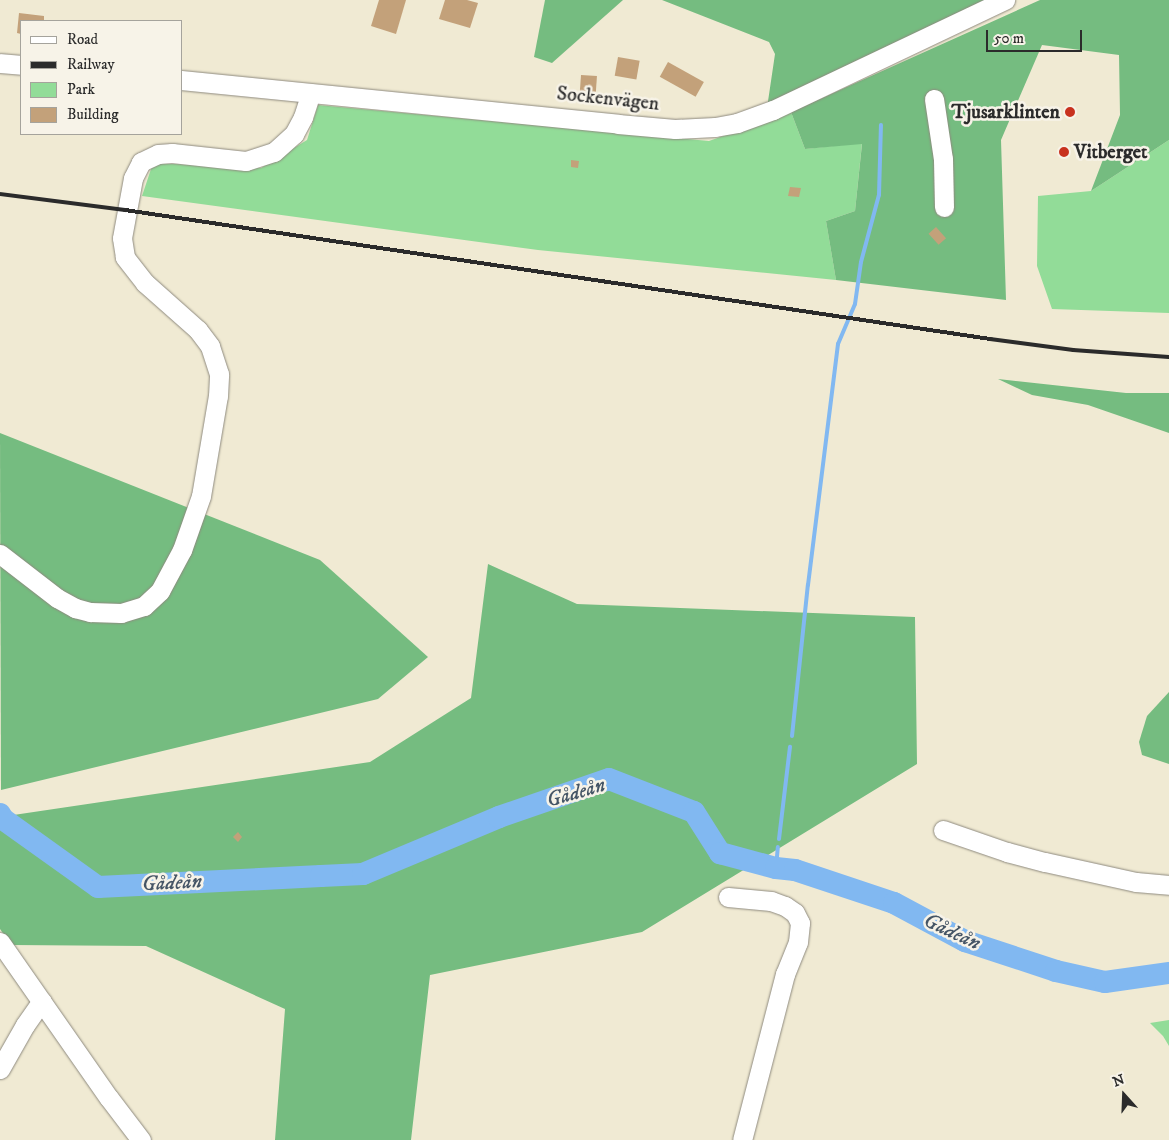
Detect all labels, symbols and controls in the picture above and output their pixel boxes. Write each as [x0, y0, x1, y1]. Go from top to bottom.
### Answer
legend [20, 20, 182, 135]
scale bar [989, 20, 1085, 52]
text: 50 m [994, 29, 1024, 48]
text: Road [67, 30, 98, 49]
text: Railway [67, 55, 115, 74]
text: Park [67, 80, 95, 99]
street label: Sockenvägen [556, 82, 660, 116]
place label: Tjusarklinten [952, 100, 1060, 124]
text: Building [67, 105, 119, 124]
marker: Tjusarklinten [1064, 106, 1076, 118]
place label: Vitberget [1074, 140, 1148, 164]
marker: Vitberget [1058, 146, 1070, 158]
water label: Gådeån [544, 773, 608, 813]
water label: Gådeån [141, 869, 203, 897]
water label: Gådeån [919, 908, 985, 956]
north arrow [1099, 1070, 1149, 1120]
text: N [1110, 1070, 1127, 1091]

